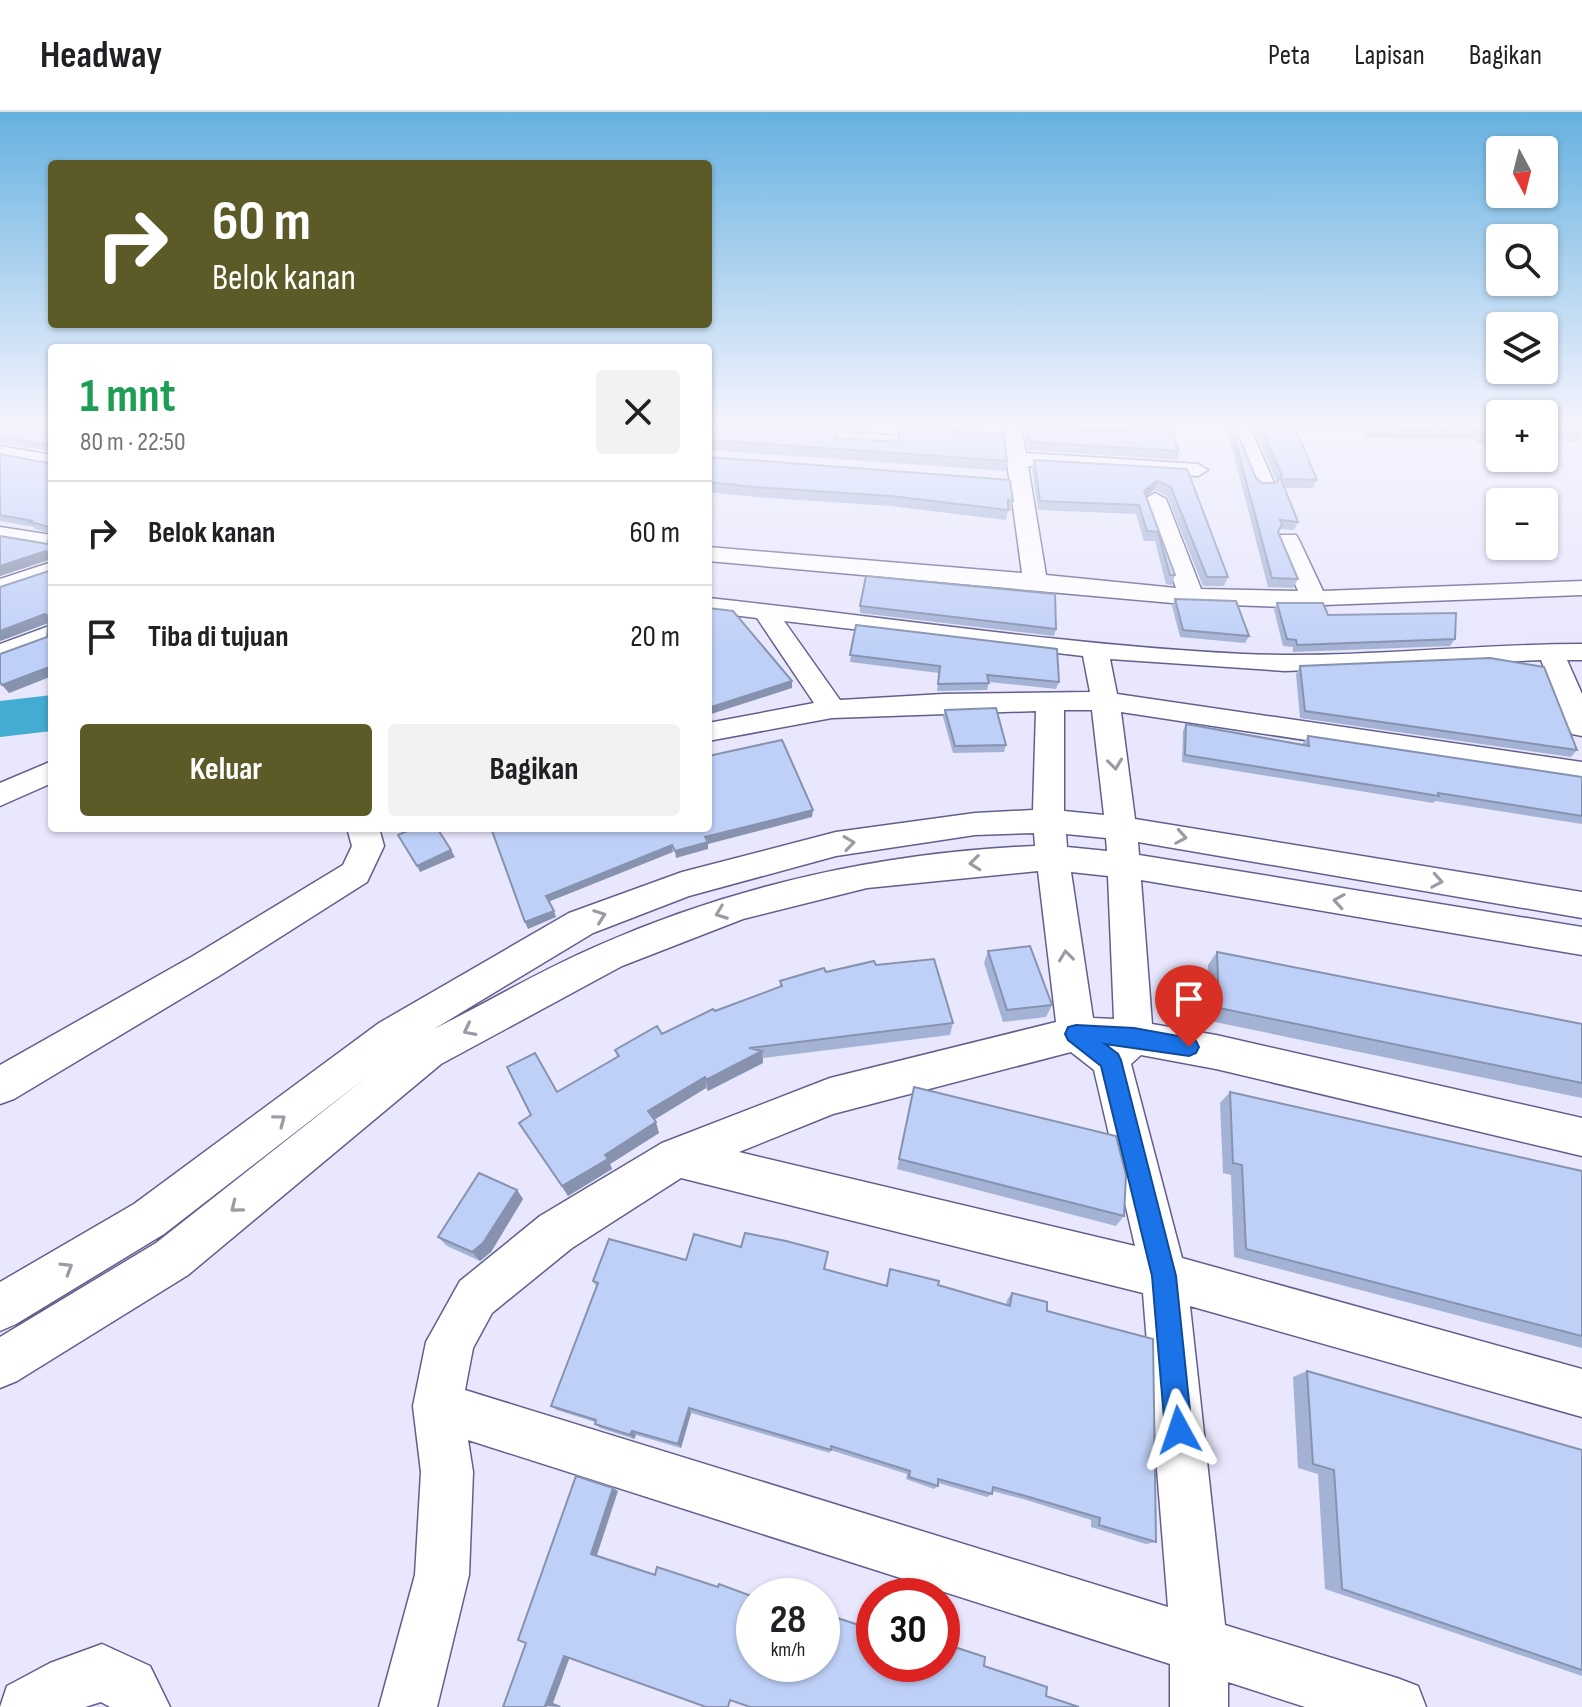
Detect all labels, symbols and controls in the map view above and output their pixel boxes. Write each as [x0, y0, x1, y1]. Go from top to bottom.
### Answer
text: Headway [40, 33, 162, 78]
text: Peta [1268, 39, 1310, 72]
text: Lapisan [1354, 39, 1425, 72]
text: Bagikan [1469, 39, 1542, 72]
north arrow [1486, 136, 1558, 208]
map controls [1486, 136, 1558, 560]
text: 60 m [212, 189, 311, 256]
icon: right [80, 192, 184, 296]
button: search [1486, 224, 1558, 296]
text: Belok kanan [212, 257, 356, 300]
button: layers [1486, 312, 1558, 384]
text: 1 mnt [80, 368, 176, 425]
button: close [596, 370, 680, 454]
button: + [1486, 400, 1558, 472]
text: 80 m · 22:50 [80, 427, 186, 458]
button: − [1486, 488, 1558, 560]
icon: right [80, 511, 124, 555]
text: Belok kanan [148, 515, 275, 551]
text: 60 m [629, 515, 680, 551]
icon: arrive [80, 615, 124, 659]
text: Tiba di tujuan [148, 619, 289, 655]
text: 20 m [630, 619, 680, 655]
button: Keluar [80, 724, 372, 816]
button: Bagikan [388, 724, 680, 816]
one-way arrow [1106, 757, 1123, 771]
one-way arrow [1174, 828, 1188, 845]
one-way arrow [843, 835, 856, 852]
one-way arrow [968, 854, 981, 871]
one-way arrow [1430, 871, 1444, 888]
one-way arrow [1332, 893, 1346, 910]
one-way arrow [715, 903, 729, 920]
one-way arrow [592, 909, 606, 925]
one-way arrow [1057, 949, 1074, 962]
pin [1155, 965, 1223, 1047]
icon: arrive [1167, 977, 1211, 1021]
one-way arrow [463, 1020, 478, 1036]
one-way arrow [271, 1115, 286, 1129]
one-way arrow [231, 1197, 245, 1212]
one-way arrow [58, 1262, 73, 1278]
position arrow [1137, 1388, 1221, 1472]
speed limit sign: 30 [856, 1578, 960, 1682]
text: 28 [770, 1596, 806, 1644]
text: km/h [771, 1638, 805, 1662]

